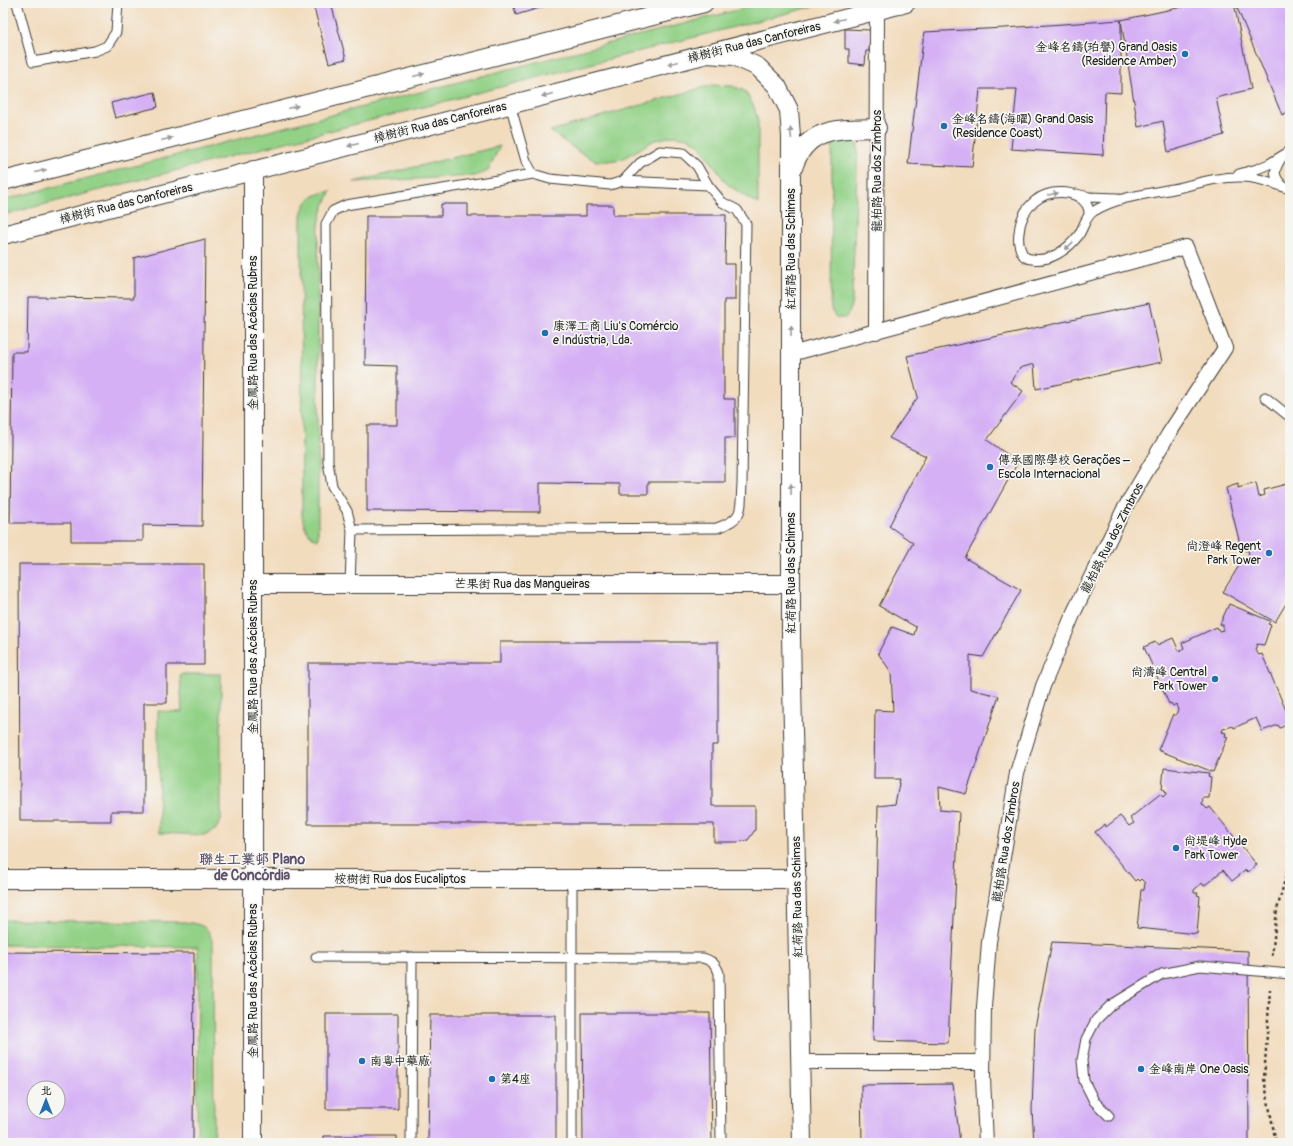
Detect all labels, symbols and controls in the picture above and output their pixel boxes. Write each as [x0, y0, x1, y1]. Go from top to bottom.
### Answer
one-way arrow [833, 17, 845, 23]
street label: 樟樹街 Rua das Canforeiras [686, 19, 823, 66]
place label: 金峰名鑄(珀譽) Grand Oasis (Residence Amber) [1036, 40, 1178, 69]
marker: 金峰名鑄(珀譽) Grand Oasis (Residence Amber) [1180, 49, 1190, 59]
one-way arrow [666, 60, 679, 66]
one-way arrow [413, 72, 425, 78]
one-way arrow [540, 92, 552, 98]
street label: 樟樹街 Rua das Canforeiras [372, 99, 509, 146]
one-way arrow [287, 104, 299, 110]
street label: 龍柏路 Rua dos Zimbros [870, 109, 885, 232]
place label: 金峰名鑄(海曜) Grand Oasis (Residence Coast) [952, 112, 1094, 141]
marker: 金峰名鑄(海曜) Grand Oasis (Residence Coast) [939, 121, 949, 131]
one-way arrow [787, 127, 794, 139]
one-way arrow [161, 136, 173, 142]
one-way arrow [347, 142, 359, 148]
one-way arrow [35, 168, 47, 174]
street label: 樟樹街 Rua das Canforeiras [58, 180, 195, 227]
street label: 紅荷路 Rua das Schimas [784, 188, 799, 310]
one-way arrow [1046, 191, 1059, 197]
one-way arrow [1064, 241, 1074, 250]
street label: 金鳳路 Rua das Acácias Rubras [246, 255, 261, 410]
place label: 康澤工商 Liu's Comércio e Indústria, Lda. [553, 319, 679, 348]
one-way arrow [788, 324, 794, 337]
marker: 康澤工商 Liu's Comércio e Indústria, Lda. [540, 328, 550, 338]
place label: 傳承國際學校 Gerações – Escola Internacional [998, 453, 1131, 482]
marker: 傳承國際學校 Gerações – Escola Internacional [985, 462, 995, 472]
street label: 龍柏路 Rua dos Zimbros [1078, 480, 1147, 596]
one-way arrow [788, 482, 794, 495]
street label: 紅荷路 Rua das Schimas [784, 512, 799, 634]
place label: 尚澄峰 Regent Park Tower [1186, 539, 1262, 568]
marker: 尚澄峰 Regent Park Tower [1264, 548, 1274, 558]
street label: 芒果街 Rua das Mangueiras [454, 577, 590, 592]
street label: 金鳳路 Rua das Acácias Rubras [246, 579, 261, 734]
place label: 尚濤峰 Central Park Tower [1131, 665, 1208, 694]
marker: 尚濤峰 Central Park Tower [1210, 674, 1220, 684]
street label: 龍柏路 Rua dos Zimbros [990, 780, 1024, 904]
place label: 尚堤峰 Hyde Park Tower [1184, 834, 1247, 863]
street label: 紅荷路 Rua das Schimas [789, 835, 806, 958]
marker: 尚堤峰 Hyde Park Tower [1171, 843, 1181, 853]
district label: 聯生工業邨 Plano de Concórdia [199, 851, 305, 884]
street label: 桉樹街 Rua dos Eucaliptos [334, 872, 466, 887]
street label: 金鳳路 Rua das Acácias Rubras [246, 903, 261, 1058]
place label: 南粵中藥廠 [370, 1054, 430, 1069]
marker: 南粵中藥廠 [357, 1056, 367, 1066]
place label: 金峰南岸 One Oasis [1149, 1062, 1249, 1077]
marker: 金峰南岸 One Oasis [1136, 1064, 1146, 1074]
place label: 第4座 [500, 1072, 531, 1087]
marker: 第4座 [487, 1074, 497, 1084]
north arrow [26, 1080, 66, 1120]
text: 北 [41, 1084, 52, 1097]

